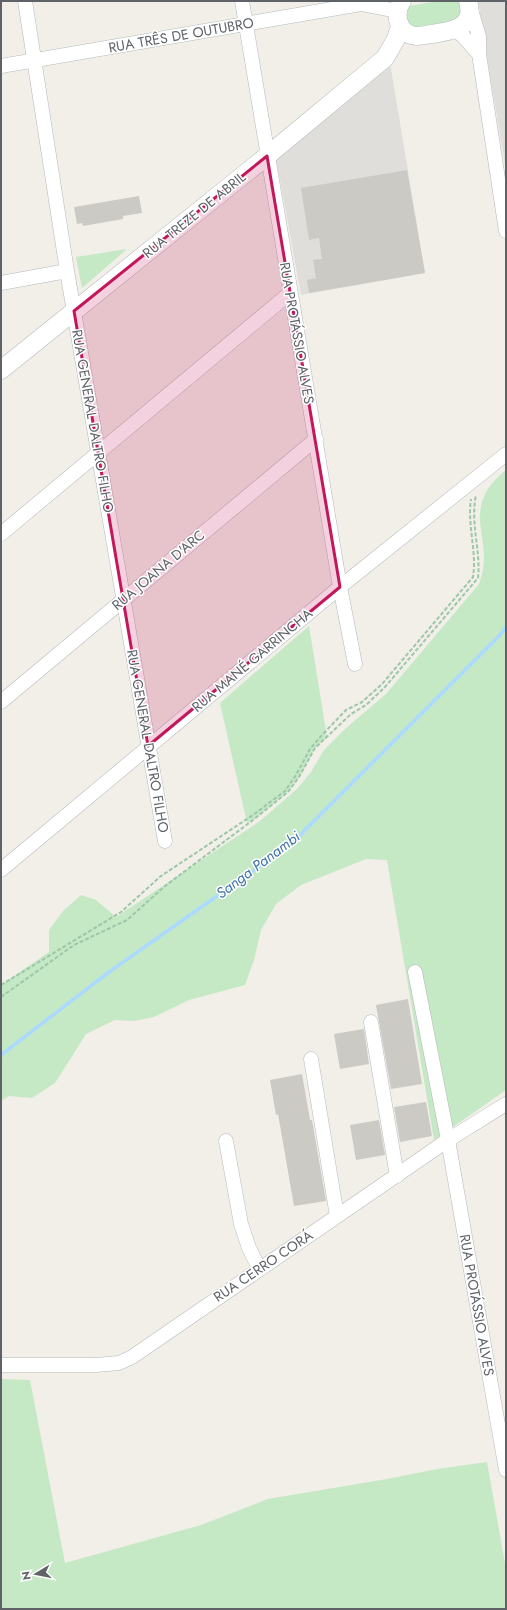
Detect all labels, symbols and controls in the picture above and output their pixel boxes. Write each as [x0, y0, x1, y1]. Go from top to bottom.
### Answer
street label: RUA TRÊS DE OUTUBRO [107, 12, 255, 58]
street label: RUA TREZE DE ABRIL [138, 167, 250, 263]
street label: RUA PROTÁSSIO ALVES [275, 261, 319, 406]
street label: RUA GENERAL DALTRO FILHO [67, 328, 119, 514]
street label: RUA JOANA D'ARC [107, 525, 209, 615]
street label: RUA MANÉ GARRINCHA [187, 603, 317, 716]
street label: RUA GENERAL DALTRO FILHO [122, 648, 174, 834]
water label: Sanga Panambi [211, 826, 305, 904]
street label: RUA CERRO CORÁ [209, 1225, 317, 1307]
street label: RUA PROTÁSSIO ALVES [455, 1233, 499, 1378]
north arrow [16, 1554, 56, 1594]
text: N [18, 1570, 35, 1581]

